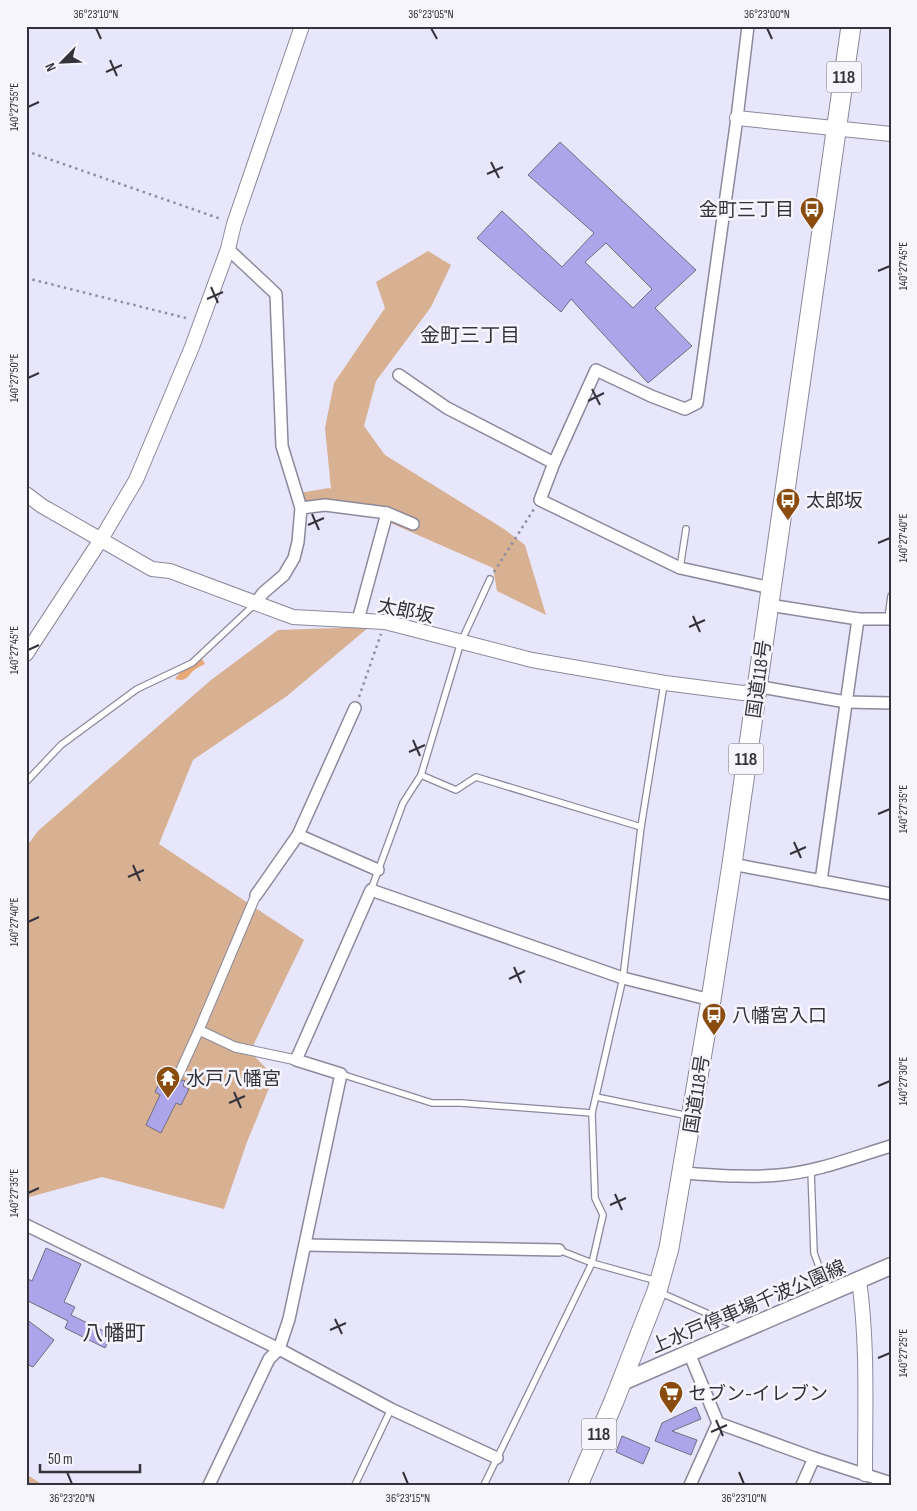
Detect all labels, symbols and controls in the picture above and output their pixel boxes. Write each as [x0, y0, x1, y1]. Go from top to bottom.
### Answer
text: 36°23'10"N [74, 7, 118, 22]
text: 36°23'05"N [408, 7, 454, 22]
text: 36°23'00"N [744, 7, 790, 22]
north arrow [38, 38, 88, 88]
text: N [41, 60, 60, 74]
road number: 118 [826, 62, 862, 92]
text: 140°27'55"E [7, 83, 22, 131]
bus stop icon: 金町三丁目 [799, 196, 825, 230]
place label: 金町三丁目 [699, 199, 794, 222]
text: 140°27'45"E [896, 242, 911, 290]
district label: 金町三丁目 [420, 324, 520, 348]
text: 140°27'50"E [7, 354, 22, 402]
bus stop icon: 太郎坂 [775, 487, 801, 521]
place label: 太郎坂 [806, 490, 863, 513]
text: 140°27'40"E [896, 513, 911, 562]
street label: 太郎坂 [375, 594, 436, 629]
text: 140°27'45"E [7, 626, 22, 674]
street label: 国道118号 [743, 639, 776, 720]
road number: 118 [728, 744, 764, 774]
text: 140°27'35"E [896, 785, 911, 833]
text: 140°27'40"E [7, 897, 22, 946]
bus stop icon: 八幡宮入口 [701, 1002, 727, 1036]
place label: 八幡宮入口 [732, 1005, 827, 1028]
street label: 国道118号 [680, 1054, 715, 1135]
text: 140°27'30"E [896, 1056, 911, 1105]
temple icon: 水戸八幡宮 [155, 1065, 181, 1099]
place label: 水戸八幡宮 [186, 1068, 281, 1091]
text: 140°27'35"E [7, 1169, 22, 1217]
street label: 上水戸停車場千波公園線 [648, 1256, 849, 1359]
district label: 八幡町 [83, 1321, 146, 1346]
text: 140°27'25"E [896, 1329, 911, 1377]
supermarket icon: セブン-イレブン [658, 1380, 684, 1414]
place label: セブン-イレブン [688, 1383, 828, 1406]
road number: 118 [582, 1418, 616, 1450]
scale bar [40, 1441, 140, 1473]
text: 50 m [48, 1450, 73, 1469]
text: 36°23'20"N [49, 1491, 95, 1506]
text: 36°23'15"N [386, 1491, 430, 1506]
text: 36°23'10"N [722, 1491, 766, 1506]

